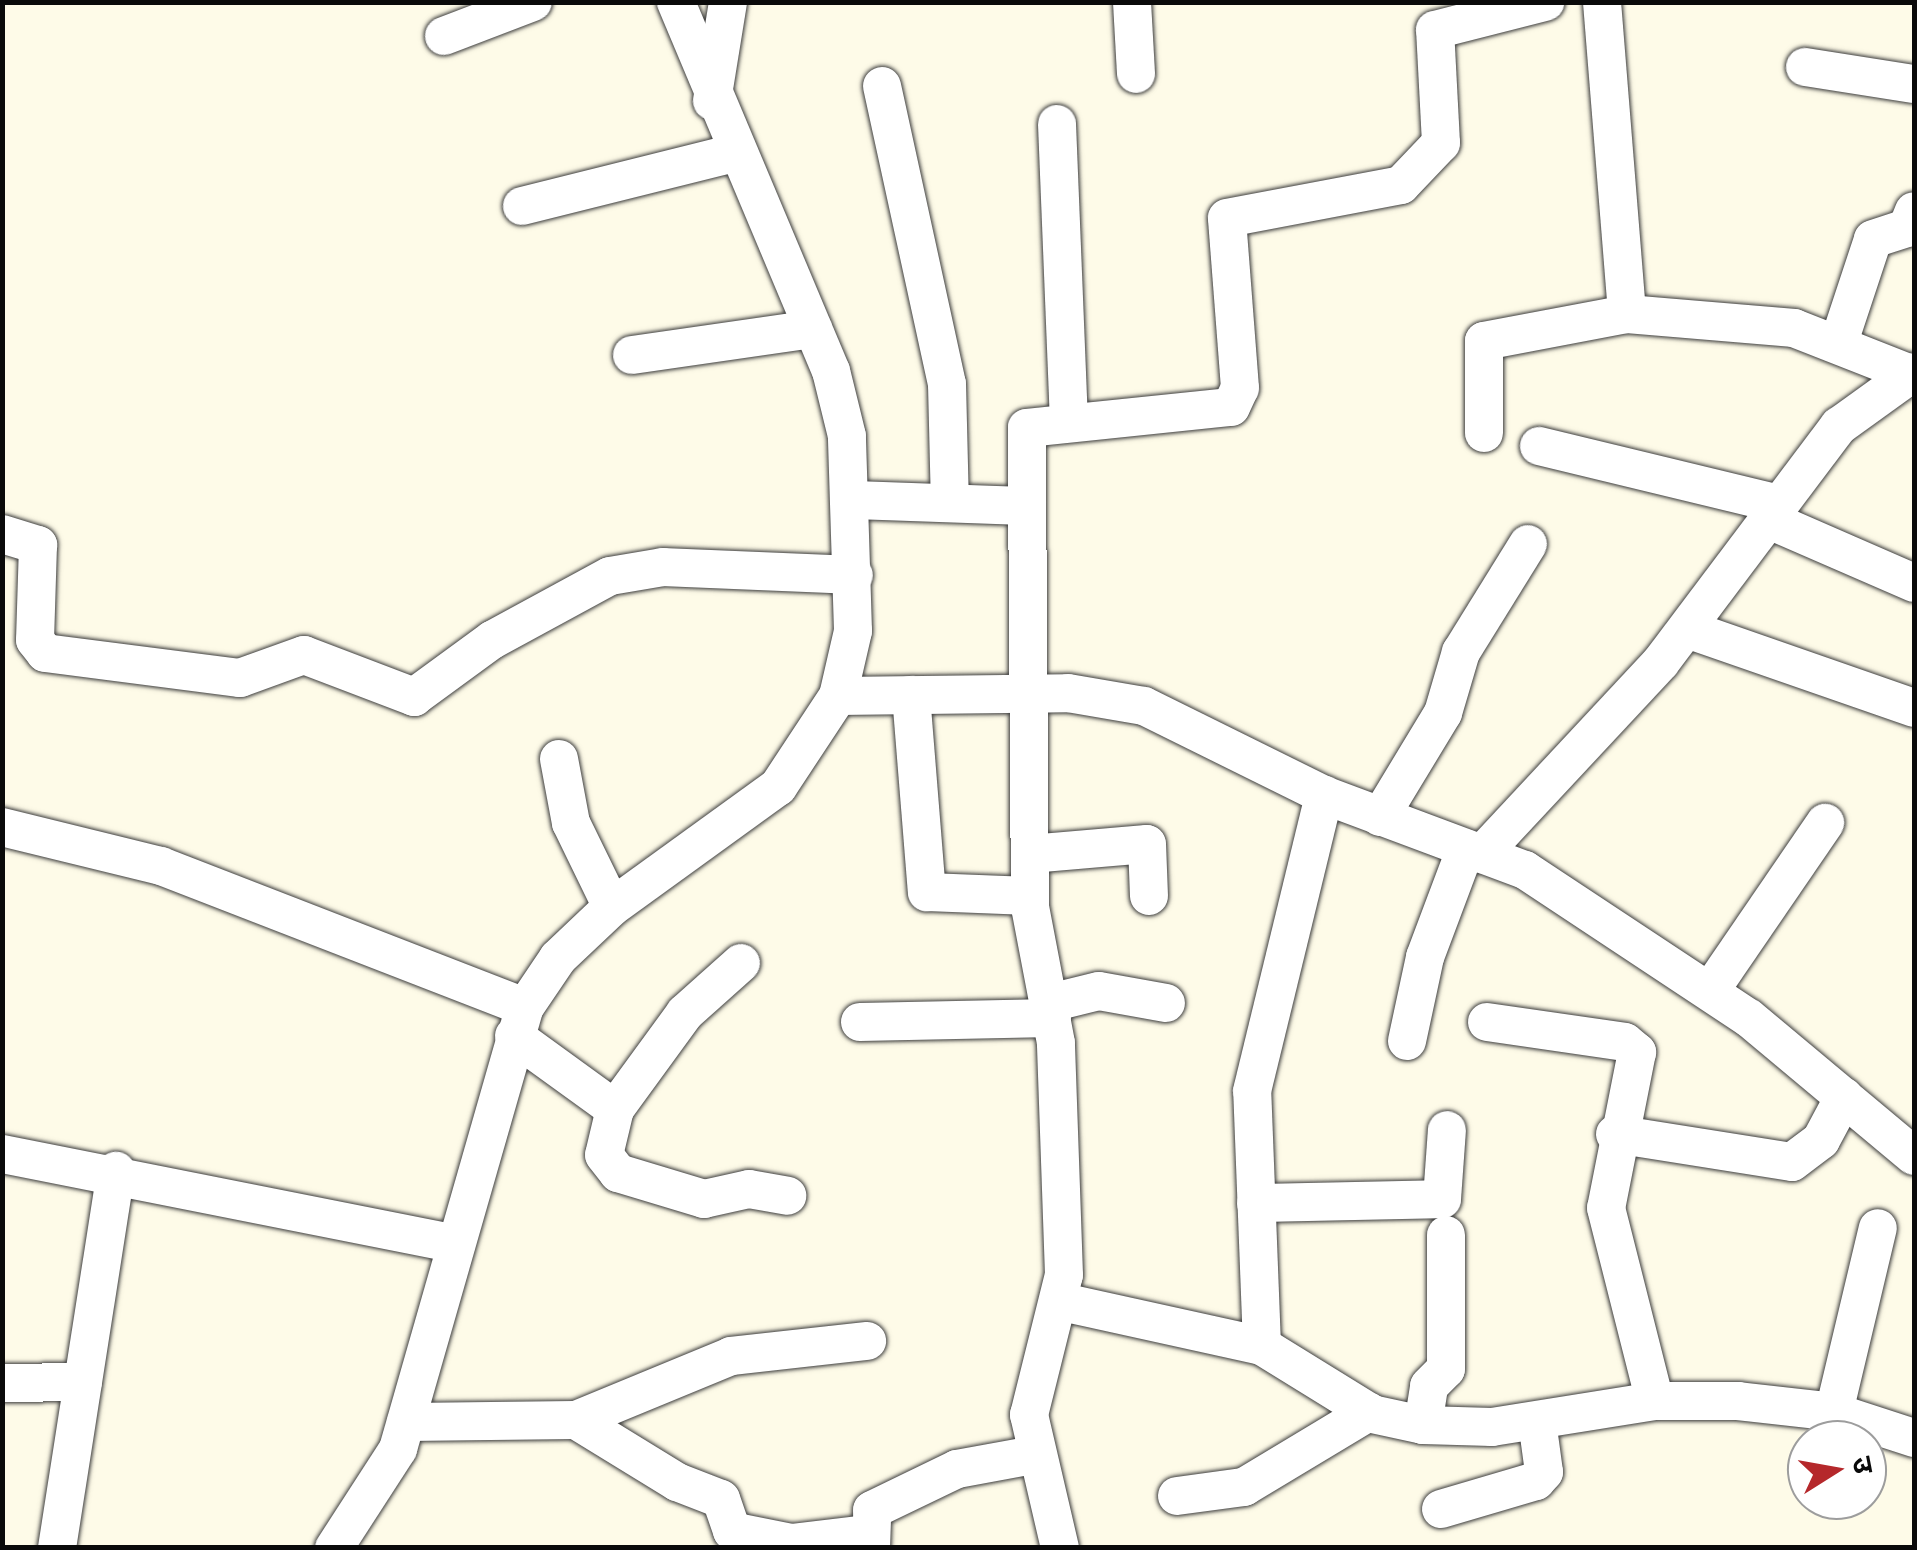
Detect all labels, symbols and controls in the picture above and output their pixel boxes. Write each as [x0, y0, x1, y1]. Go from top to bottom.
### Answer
north arrow [1787, 1420, 1887, 1520]
text: उ [1844, 1453, 1885, 1476]

